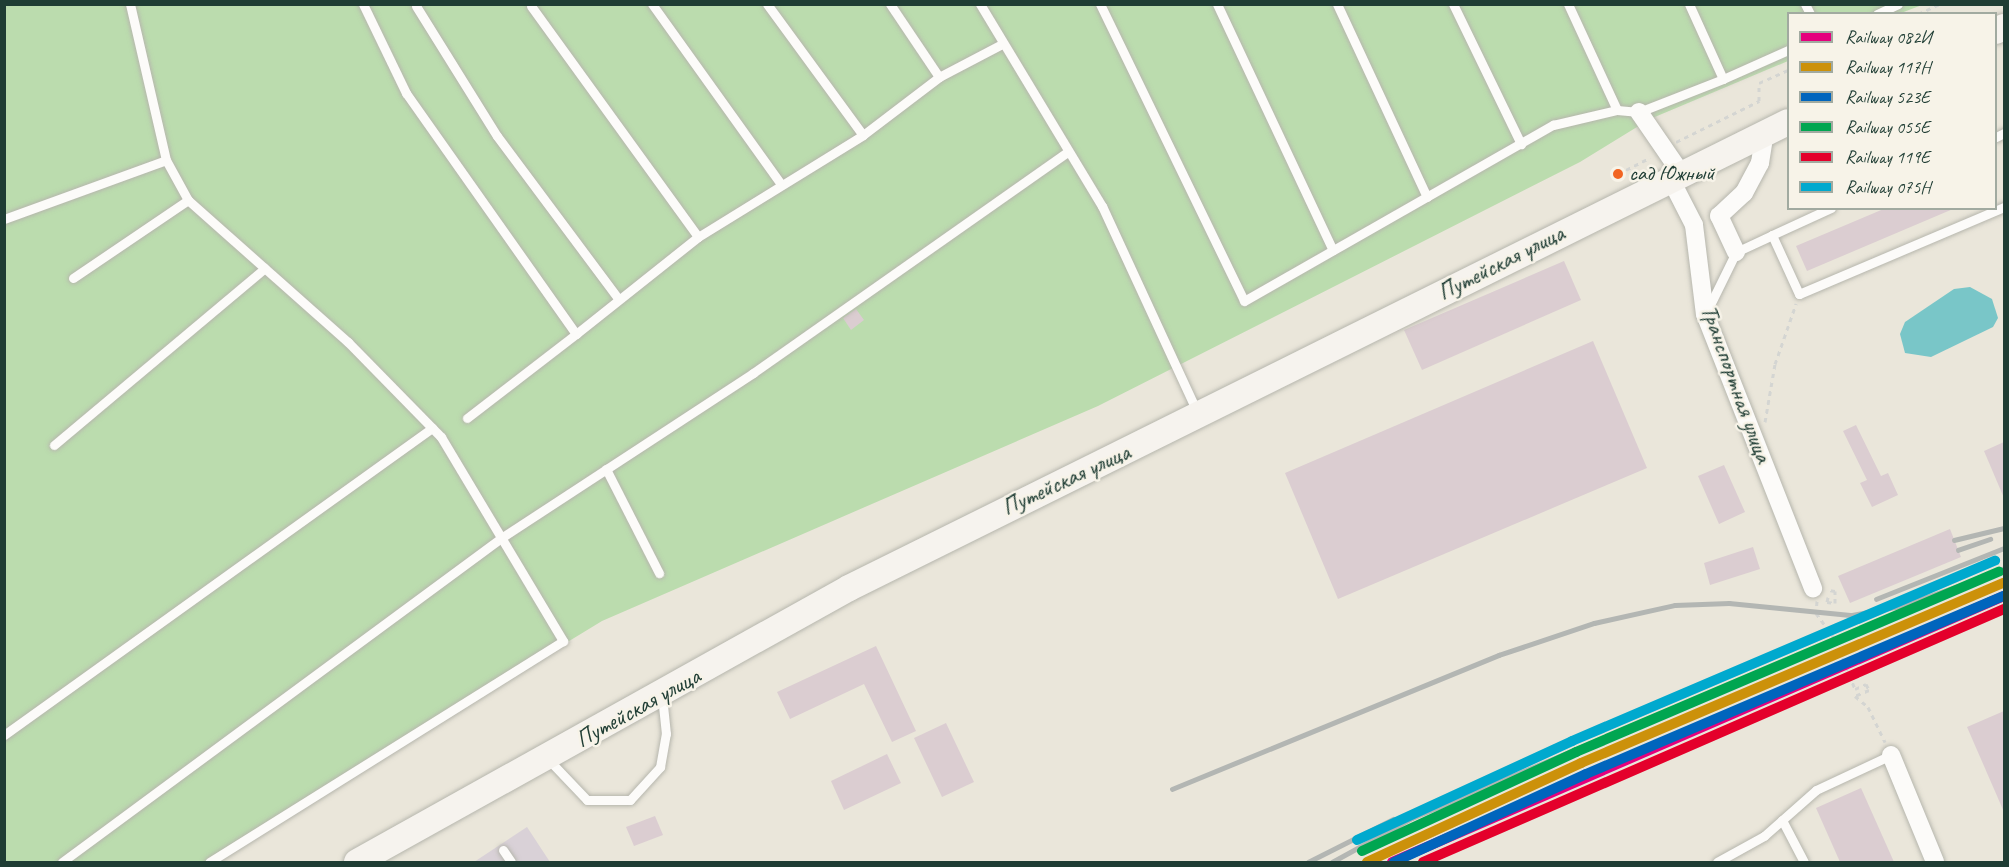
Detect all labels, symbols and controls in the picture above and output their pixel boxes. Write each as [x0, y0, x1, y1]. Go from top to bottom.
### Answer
legend [1787, 12, 1997, 210]
text: Railway 082И [1845, 26, 1932, 48]
text: Railway 117Н [1845, 56, 1930, 78]
text: Railway 523Е [1845, 86, 1930, 108]
text: Railway 055Е [1845, 116, 1930, 138]
text: Railway 119Е [1845, 146, 1930, 168]
place label: сад Южный [1629, 161, 1716, 187]
marker: сад Южный [1612, 168, 1624, 180]
text: Railway 075Н [1845, 176, 1930, 198]
street label: Путейская улица [1432, 218, 1570, 308]
street label: Транспортная улица [1694, 300, 1778, 468]
street label: Путейская улица [997, 437, 1135, 523]
street label: Путейская улица [570, 662, 706, 754]

